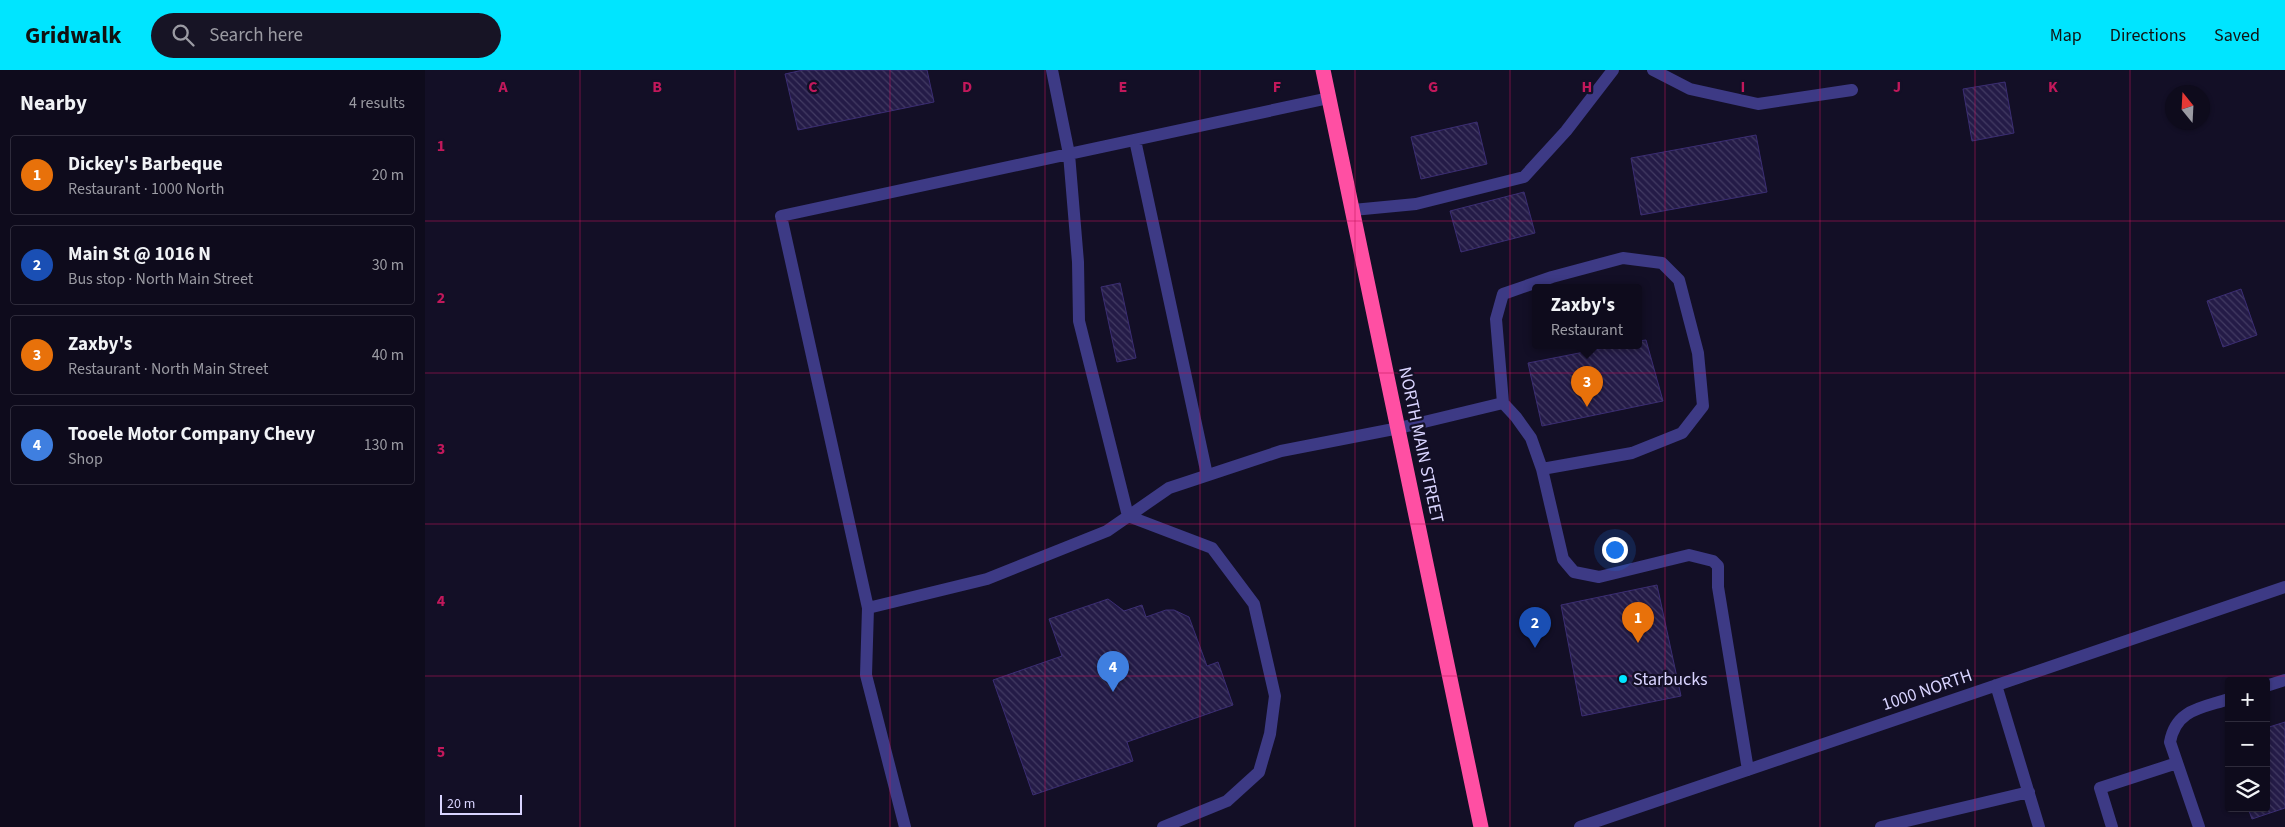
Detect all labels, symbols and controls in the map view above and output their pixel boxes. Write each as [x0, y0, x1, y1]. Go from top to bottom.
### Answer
search box [151, 13, 501, 58]
text: Gridwalk [25, 18, 121, 53]
icon: search [169, 21, 197, 49]
text: Search here [209, 22, 303, 49]
text: Map [2050, 23, 2082, 48]
text: Directions [2110, 23, 2186, 48]
text: Saved [2214, 23, 2260, 48]
text: A [497, 76, 508, 98]
text: B [652, 76, 662, 98]
text: C [808, 76, 818, 98]
text: D [962, 76, 972, 98]
text: E [1119, 76, 1127, 98]
text: F [1273, 76, 1281, 98]
text: G [1428, 76, 1438, 98]
text: H [1582, 76, 1592, 98]
text: I [1741, 76, 1745, 98]
text: J [1893, 76, 1901, 98]
text: K [2048, 76, 2058, 98]
north arrow [2165, 85, 2210, 130]
text: Nearby [20, 88, 87, 118]
text: 4 results [349, 92, 405, 114]
text: 1 [437, 135, 445, 157]
text: Dickey's Barbeque [68, 151, 223, 178]
text: 1 [33, 164, 41, 186]
text: 20 m [372, 164, 404, 186]
text: Restaurant · 1000 North [68, 178, 225, 200]
text: Main St @ 1016 N [68, 241, 211, 268]
text: 2 [33, 254, 41, 276]
text: 30 m [372, 254, 404, 276]
text: Bus stop · North Main Street [68, 268, 253, 290]
popup [1532, 284, 1642, 349]
text: 2 [437, 287, 445, 309]
text: Zaxby's [1551, 292, 1615, 319]
text: Restaurant [1551, 319, 1623, 341]
text: Zaxby's [68, 331, 132, 358]
text: 3 [33, 344, 41, 366]
text: 40 m [372, 344, 404, 366]
text: Restaurant · North Main Street [68, 358, 268, 380]
street label: NORTH MAIN STREET [1392, 365, 1450, 526]
pin: 3 [1571, 366, 1603, 407]
text: Tooele Motor Company Chevy [68, 421, 315, 448]
text: 4 [33, 434, 41, 456]
text: 130 m [364, 434, 404, 456]
text: 3 [437, 438, 445, 460]
text: Shop [68, 448, 103, 470]
your location [1602, 537, 1628, 563]
text: 4 [437, 590, 446, 612]
pin: 1 [1622, 602, 1654, 643]
pin: 2 [1519, 607, 1551, 648]
pin: 4 [1097, 651, 1129, 692]
street label: 1000 NORTH [1878, 663, 1976, 717]
place label: Starbucks [1633, 667, 1708, 692]
marker: Starbucks [1617, 673, 1629, 685]
map controls [2225, 677, 2270, 812]
button: + [2225, 677, 2270, 722]
button: − [2225, 722, 2270, 767]
text: 5 [437, 741, 445, 763]
button: layers [2225, 767, 2270, 812]
scale bar [440, 792, 523, 815]
text: 20 m [447, 794, 475, 814]

